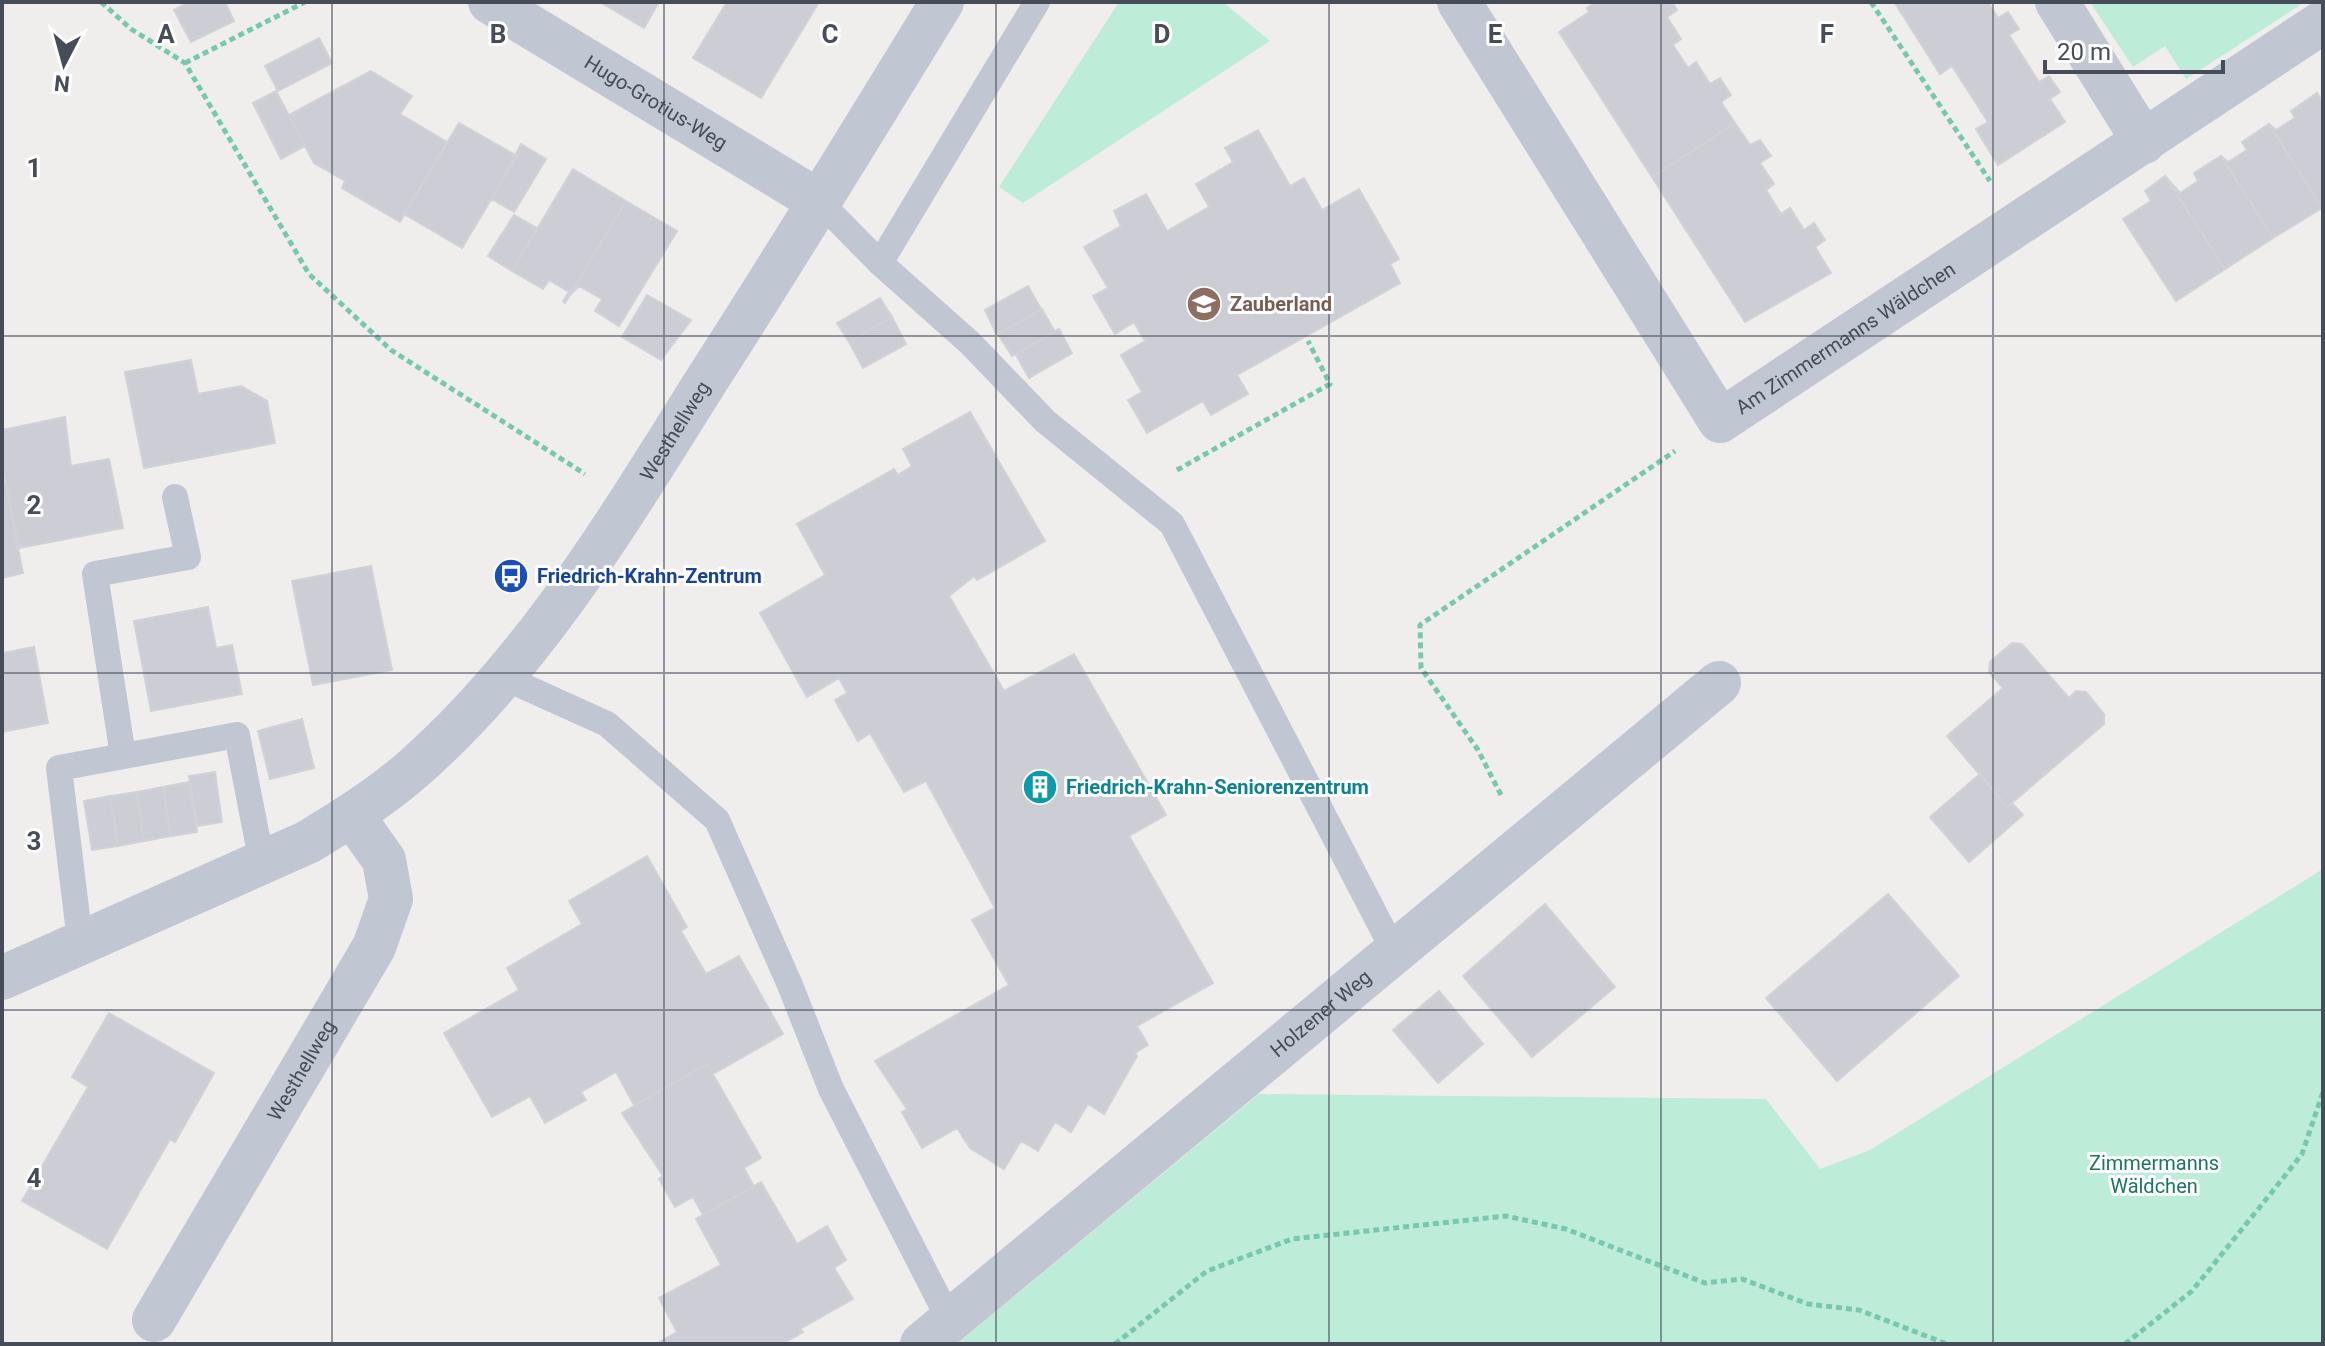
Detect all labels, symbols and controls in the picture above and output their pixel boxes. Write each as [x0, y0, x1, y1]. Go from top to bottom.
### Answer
text: A [157, 19, 175, 49]
text: B [490, 19, 506, 49]
text: C [821, 19, 839, 49]
text: D [1154, 19, 1170, 49]
text: E [1488, 19, 1503, 49]
text: F [1820, 19, 1834, 49]
north arrow [24, 24, 104, 104]
scale bar [2045, 24, 2223, 74]
text: 20 m [2057, 38, 2111, 66]
street label: Hugo-Grotius-Weg [580, 50, 732, 155]
text: N [53, 70, 71, 97]
text: 1 [27, 153, 41, 183]
street label: Am Zimmermanns Wäldchen [1731, 257, 1960, 419]
school or university icon: Zauberland [1185, 285, 1223, 323]
place label: Zauberland [1230, 292, 1332, 316]
street label: Westhellweg [635, 377, 715, 485]
text: 2 [27, 490, 41, 520]
bus stop icon: Friedrich-Krahn-Zentrum [492, 557, 530, 595]
place label: Friedrich-Krahn-Zentrum [537, 564, 762, 588]
building icon: Friedrich-Krahn-Seniorenzentrum [1021, 768, 1059, 806]
place label: Friedrich-Krahn-Seniorenzentrum [1066, 775, 1369, 799]
text: 3 [27, 826, 41, 856]
street label: Holzener Weg [1265, 965, 1376, 1062]
street label: Westhellweg [262, 1015, 340, 1125]
park label: Zimmermanns Wäldchen [2089, 1151, 2219, 1198]
text: 4 [27, 1163, 42, 1193]

